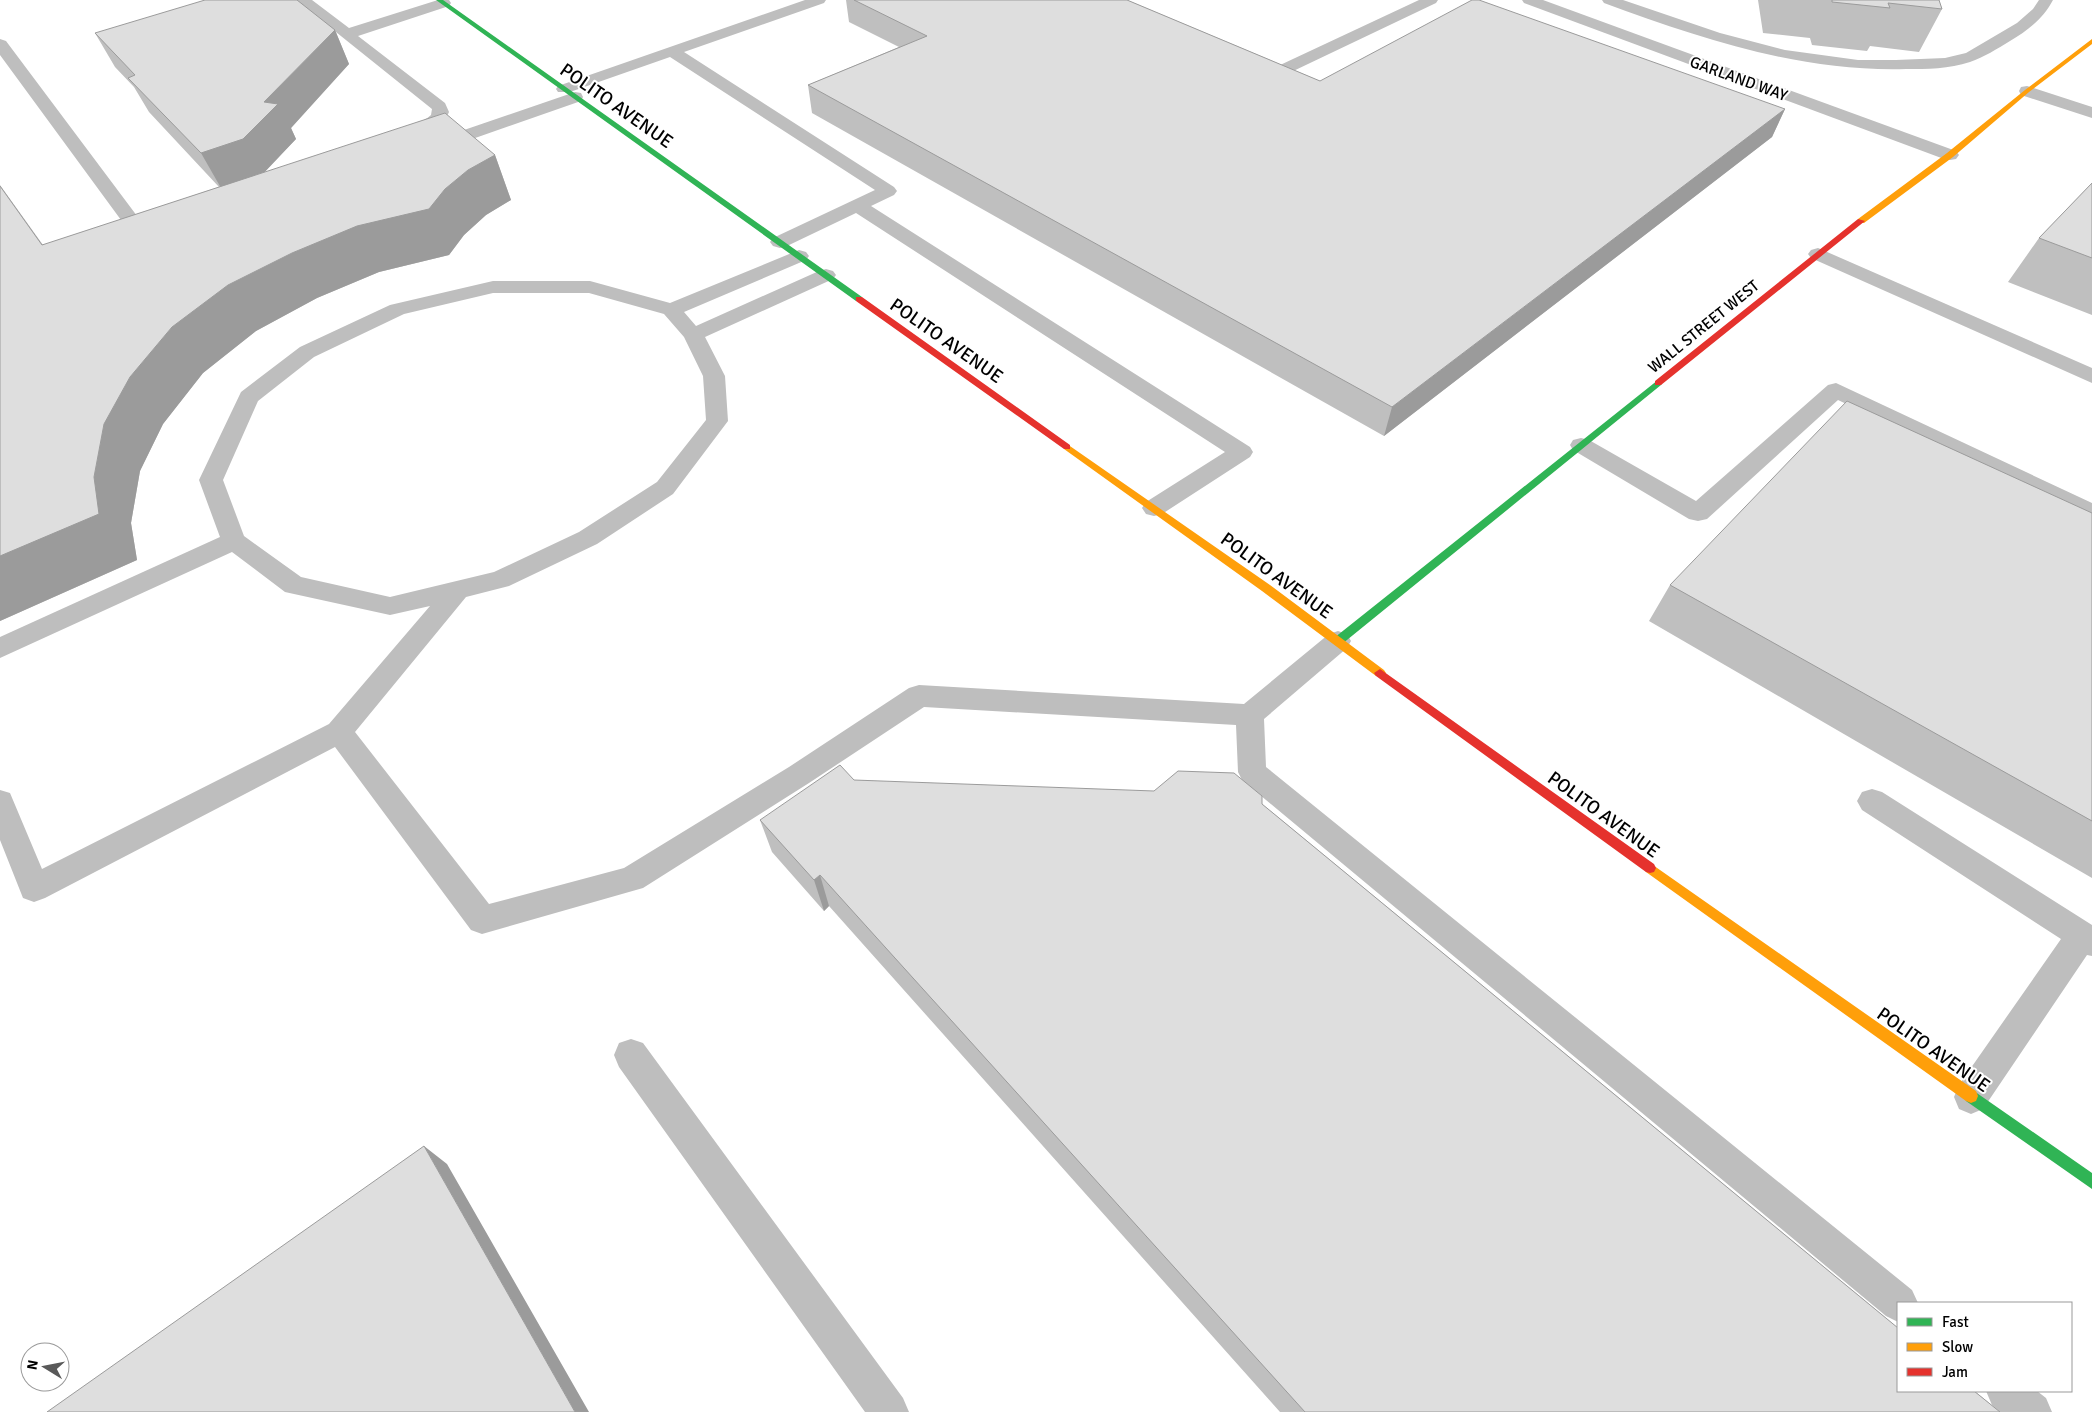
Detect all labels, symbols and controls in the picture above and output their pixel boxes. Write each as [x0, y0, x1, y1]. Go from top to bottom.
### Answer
street label: GARLAND WAY [1687, 52, 1790, 106]
street label: POLITO AVENUE [555, 58, 678, 154]
street label: WALL STREET WEST [1644, 276, 1763, 378]
street label: POLITO AVENUE [885, 293, 1008, 389]
street label: POLITO AVENUE [1216, 527, 1337, 625]
street label: POLITO AVENUE [1543, 766, 1664, 864]
street label: POLITO AVENUE [1872, 1002, 1995, 1098]
legend [1897, 1302, 2072, 1392]
text: Fast [1942, 1313, 1969, 1331]
text: Slow [1942, 1338, 1973, 1356]
north arrow [20, 1342, 70, 1392]
text: N [23, 1359, 42, 1371]
text: Jam [1942, 1363, 1968, 1381]

